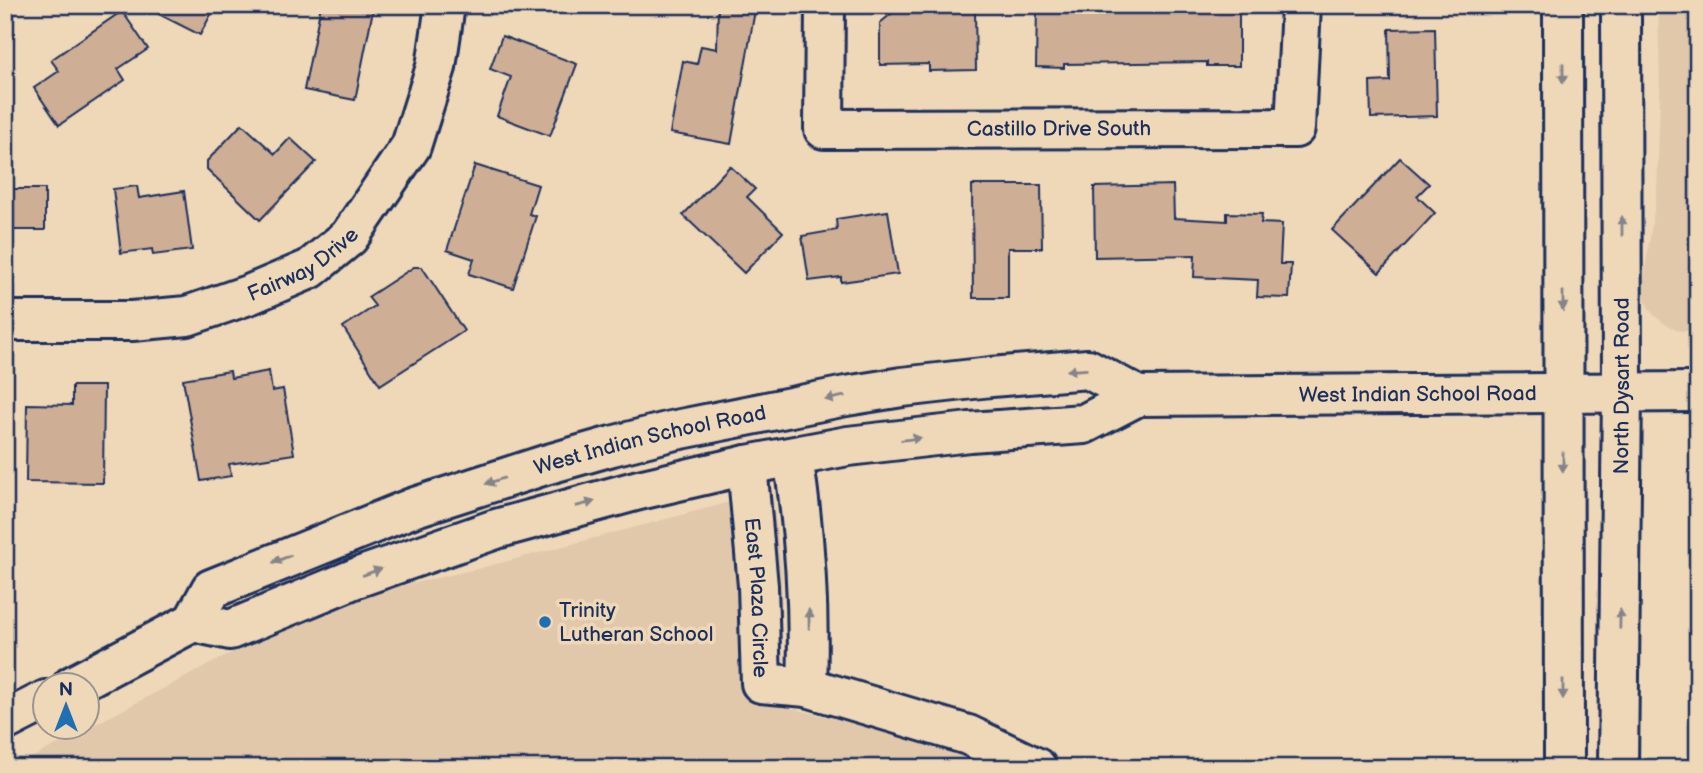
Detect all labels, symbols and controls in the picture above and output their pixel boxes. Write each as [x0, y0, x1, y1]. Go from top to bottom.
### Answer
one-way arrow [1557, 63, 1569, 85]
street label: Castillo Drive South [967, 116, 1151, 142]
one-way arrow [1616, 214, 1628, 236]
street label: Fairway Drive [244, 223, 364, 307]
one-way arrow [1557, 290, 1569, 312]
street label: North Dysart Road [1609, 298, 1635, 475]
one-way arrow [1066, 365, 1088, 376]
street label: West Indian School Road [1299, 381, 1537, 408]
one-way arrow [824, 393, 846, 404]
street label: West Indian School Road [531, 400, 768, 481]
one-way arrow [900, 433, 922, 444]
one-way arrow [1557, 451, 1569, 473]
one-way arrow [484, 476, 505, 486]
one-way arrow [575, 498, 597, 509]
street label: East Plaza Circle [739, 516, 773, 678]
one-way arrow [271, 554, 292, 565]
one-way arrow [361, 566, 382, 577]
place label: Trinity Lutheran School [559, 598, 713, 647]
one-way arrow [803, 607, 815, 629]
one-way arrow [1614, 608, 1625, 630]
marker: Trinity Lutheran School [537, 614, 553, 630]
north arrow [32, 672, 102, 742]
text: N [59, 679, 73, 702]
one-way arrow [1557, 679, 1569, 701]

